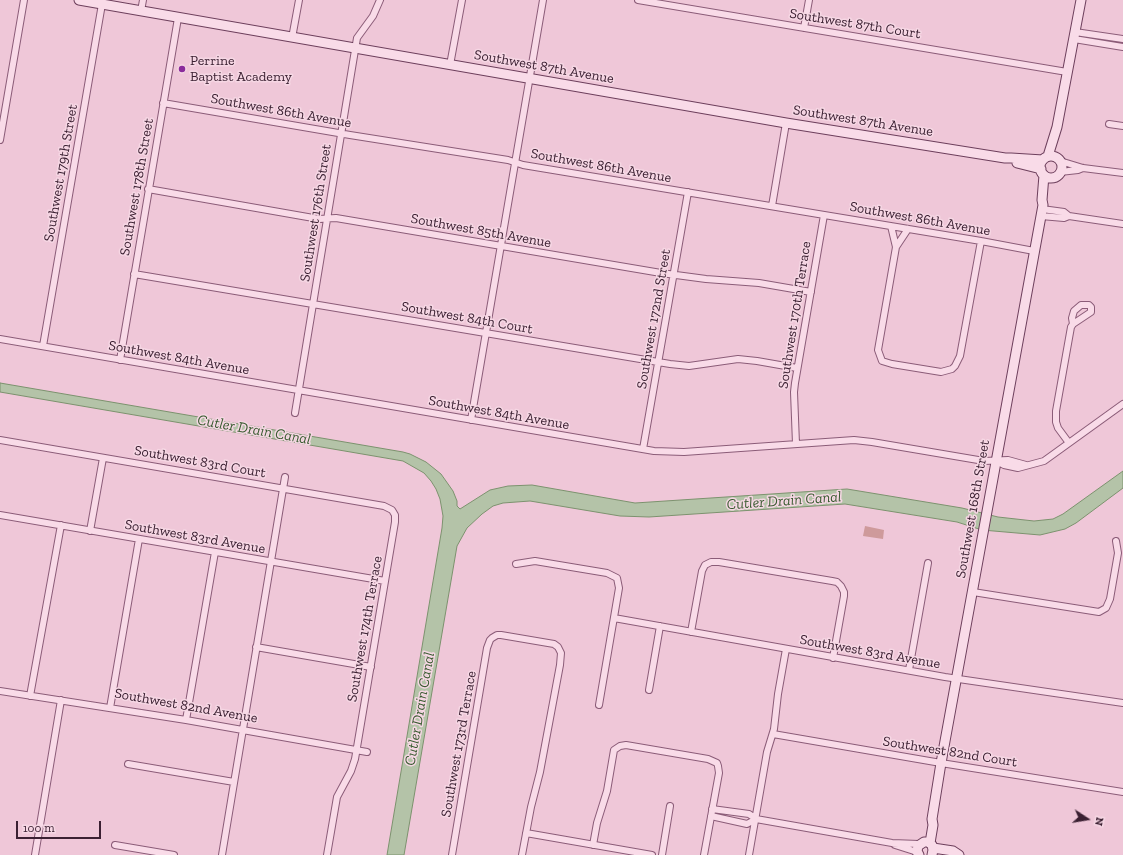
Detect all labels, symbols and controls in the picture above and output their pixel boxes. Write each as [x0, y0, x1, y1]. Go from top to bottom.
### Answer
street label: Southwest 87th Court [788, 5, 922, 43]
street label: Southwest 87th Avenue [473, 46, 615, 88]
place label: Perrine Baptist Academy [190, 53, 292, 86]
marker: Perrine Baptist Academy [177, 64, 187, 74]
street label: Southwest 86th Avenue [209, 90, 353, 132]
street label: Southwest 87th Avenue [792, 102, 934, 140]
street label: Southwest 179th Street [41, 103, 81, 243]
street label: Southwest 178th Street [117, 117, 157, 257]
street label: Southwest 176th Street [297, 143, 335, 283]
street label: Southwest 86th Avenue [529, 145, 673, 187]
street label: Southwest 86th Avenue [848, 198, 992, 240]
street label: Southwest 85th Avenue [410, 210, 552, 252]
street label: Southwest 170th Terrace [775, 240, 815, 390]
street label: Southwest 172nd Street [633, 248, 675, 390]
street label: Southwest 84th Court [400, 298, 534, 338]
street label: Southwest 84th Avenue [107, 337, 251, 379]
street label: Southwest 84th Avenue [427, 392, 571, 434]
water label: Cutler Drain Canal [196, 411, 312, 449]
street label: Southwest 168th Street [953, 438, 993, 580]
street label: Southwest 83rd Court [133, 442, 267, 482]
water label: Cutler Drain Canal [726, 488, 842, 514]
street label: Southwest 83rd Avenue [123, 516, 267, 558]
street label: Southwest 174th Terrace [344, 555, 386, 703]
street label: Southwest 83rd Avenue [798, 631, 942, 673]
water label: Cutler Drain Canal [401, 651, 439, 767]
street label: Southwest 173rd Terrace [438, 670, 480, 818]
street label: Southwest 82nd Avenue [113, 685, 259, 727]
street label: Southwest 82nd Court [882, 733, 1018, 771]
north arrow [1067, 799, 1107, 839]
scale bar [18, 813, 103, 839]
text: N [1092, 816, 1106, 827]
text: 100 m [23, 821, 55, 835]

